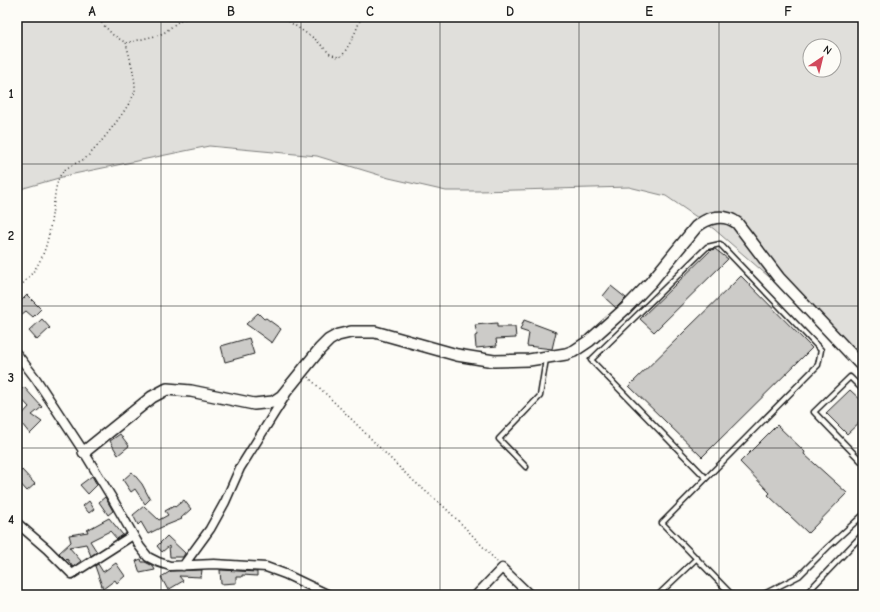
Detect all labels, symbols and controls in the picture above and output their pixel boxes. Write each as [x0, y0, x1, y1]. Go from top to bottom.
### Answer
text: A [88, 4, 96, 19]
text: B [227, 4, 235, 19]
text: C [366, 4, 374, 19]
text: D [506, 4, 514, 19]
text: E [645, 4, 653, 19]
text: F [784, 4, 792, 19]
north arrow [802, 38, 842, 78]
text: N [821, 43, 834, 58]
text: 1 [8, 86, 14, 101]
text: 2 [8, 228, 14, 243]
text: 3 [8, 370, 14, 385]
text: 4 [8, 512, 14, 527]

